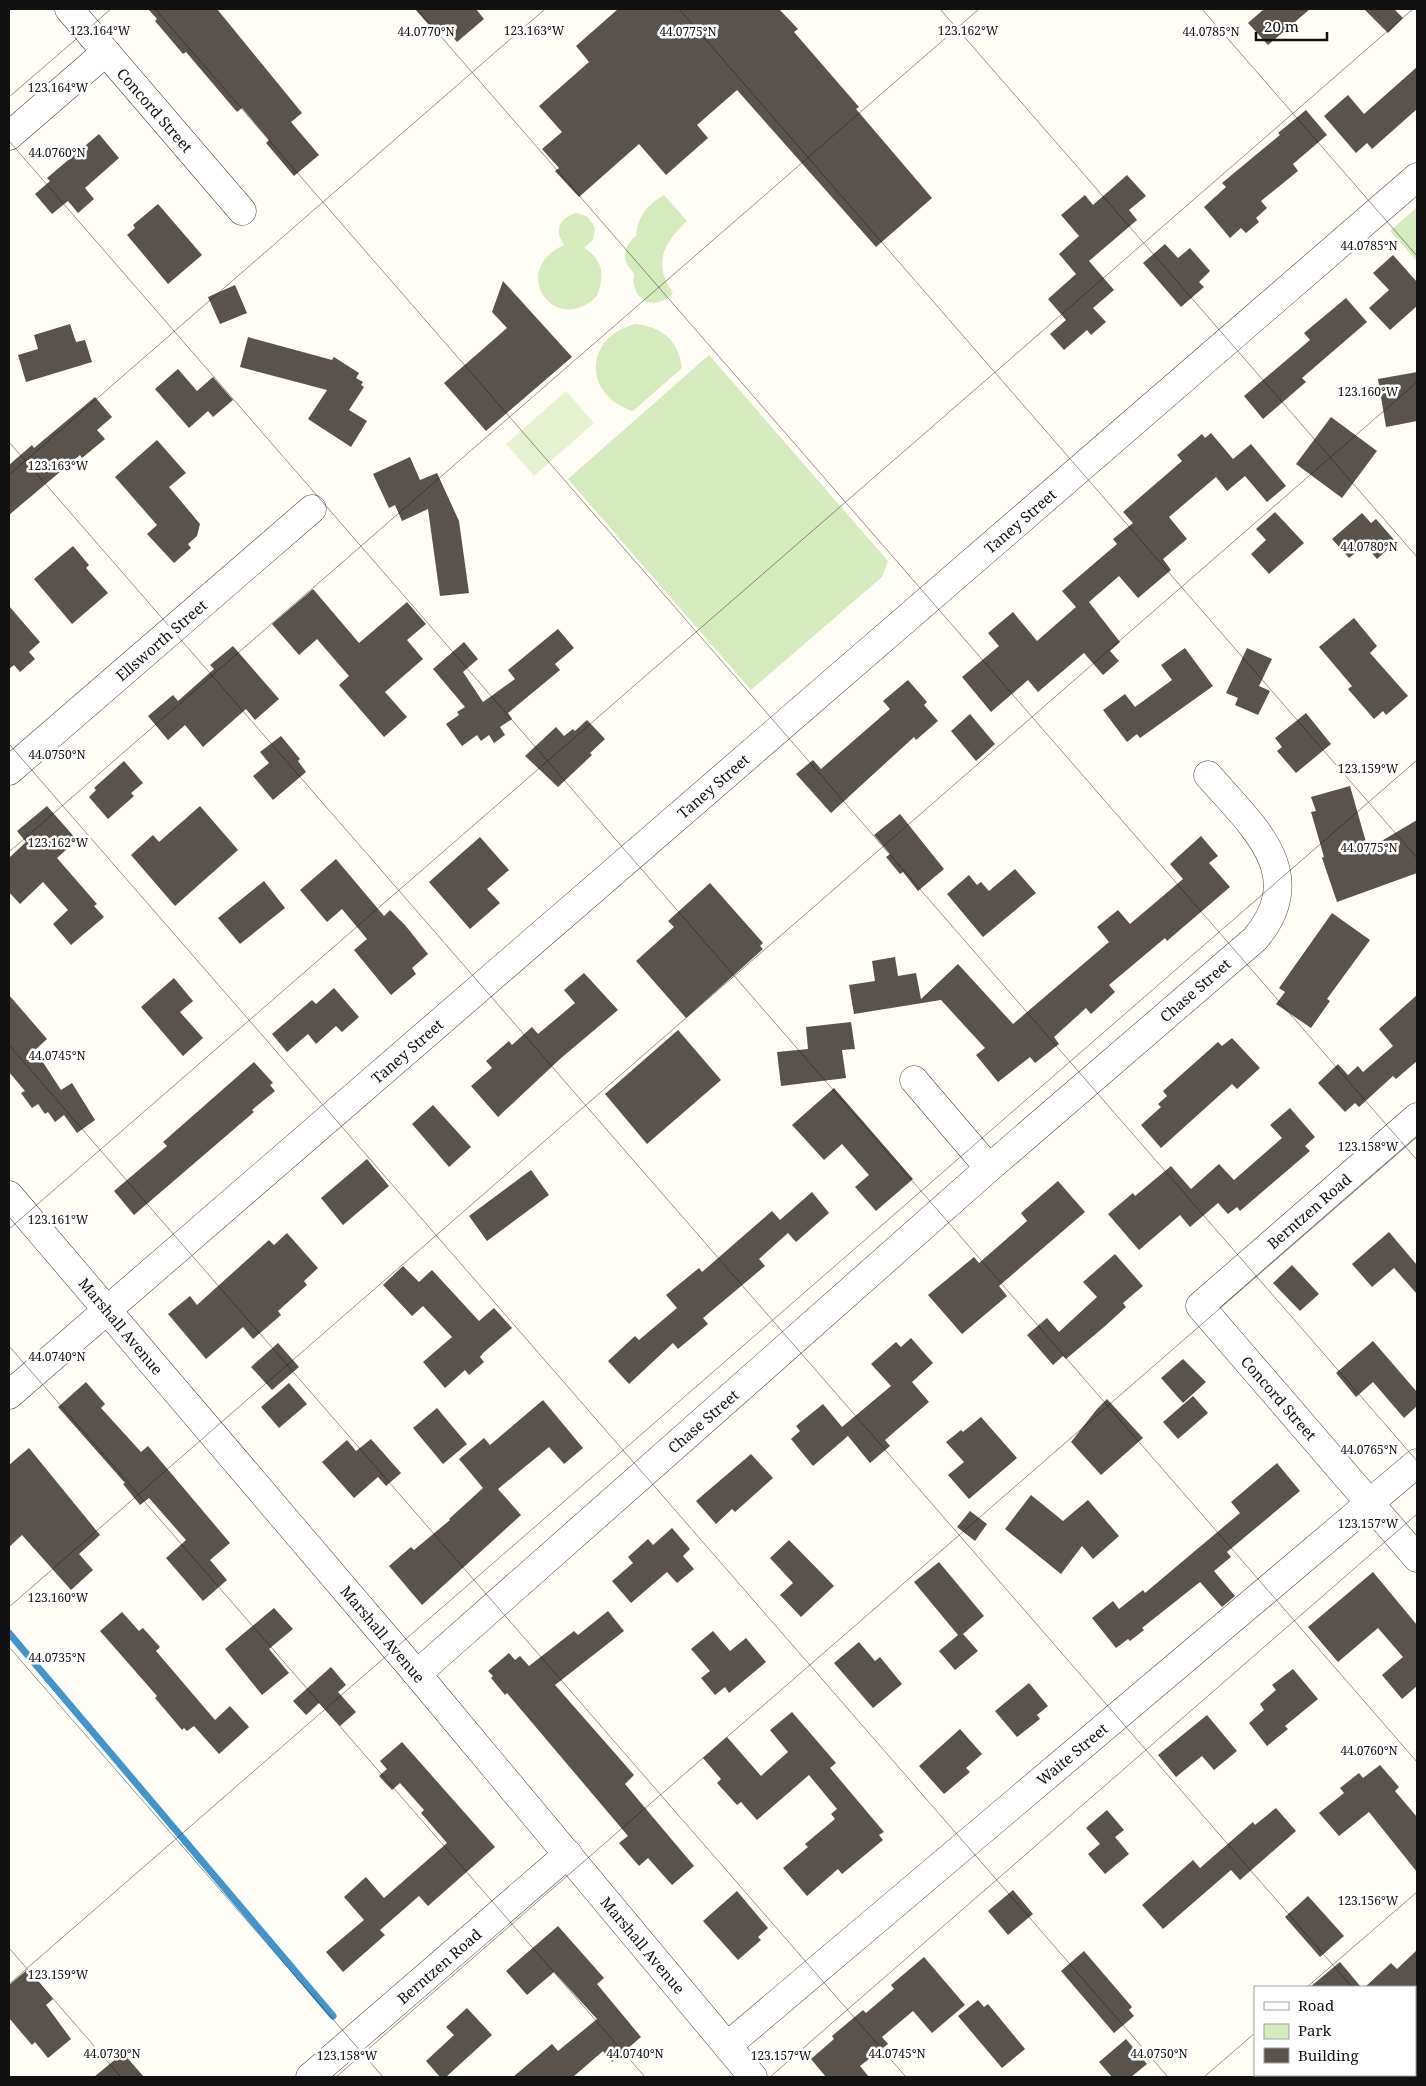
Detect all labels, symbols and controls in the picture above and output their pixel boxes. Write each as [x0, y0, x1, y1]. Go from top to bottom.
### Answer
scale bar [1256, 10, 1327, 42]
text: 20 m [1264, 16, 1299, 36]
text: 123.164°W [70, 22, 131, 39]
text: 123.163°W [504, 22, 565, 39]
text: 123.162°W [938, 22, 999, 39]
text: 44.0770°N [397, 23, 455, 40]
text: 44.0775°N [659, 23, 717, 40]
text: 44.0785°N [1182, 23, 1240, 40]
street label: Concord Street [113, 64, 197, 156]
text: 123.164°W [28, 79, 89, 96]
text: 44.0760°N [28, 144, 86, 161]
text: 44.0785°N [1340, 237, 1398, 254]
text: 123.160°W [1338, 383, 1399, 400]
text: 123.163°W [28, 457, 89, 474]
street label: Taney Street [980, 484, 1060, 558]
text: 44.0780°N [1340, 538, 1398, 555]
street label: Ellsworth Street [111, 595, 211, 685]
text: 44.0750°N [28, 746, 86, 763]
street label: Taney Street [673, 749, 753, 823]
text: 123.159°W [1338, 760, 1399, 777]
text: 123.162°W [28, 834, 89, 851]
text: 44.0775°N [1340, 839, 1398, 856]
street label: Chase Street [1155, 954, 1235, 1026]
street label: Taney Street [367, 1014, 447, 1088]
text: 44.0745°N [28, 1047, 86, 1064]
text: 123.158°W [1338, 1138, 1399, 1155]
street label: Berntzen Road [1263, 1169, 1355, 1253]
text: 123.161°W [28, 1211, 89, 1228]
street label: Marshall Avenue [74, 1273, 168, 1379]
text: 44.0740°N [28, 1348, 86, 1365]
street label: Concord Street [1237, 1352, 1321, 1444]
street label: Chase Street [663, 1385, 743, 1457]
text: 44.0765°N [1340, 1441, 1398, 1458]
text: 123.157°W [1338, 1515, 1399, 1532]
street label: Marshall Avenue [336, 1581, 430, 1687]
text: 123.160°W [28, 1589, 89, 1606]
text: 44.0735°N [28, 1649, 86, 1666]
street label: Waite Street [1032, 1718, 1112, 1790]
text: 44.0760°N [1340, 1742, 1398, 1759]
street label: Marshall Avenue [596, 1892, 690, 1998]
text: 123.156°W [1338, 1892, 1399, 1909]
street label: Berntzen Road [393, 1924, 485, 2008]
text: 123.159°W [28, 1966, 89, 1983]
legend [1254, 1986, 1416, 2076]
text: Road [1298, 1995, 1334, 2015]
text: Park [1298, 2020, 1332, 2040]
text: 44.0730°N [83, 2045, 141, 2062]
text: 44.0740°N [606, 2045, 664, 2062]
text: 44.0745°N [868, 2045, 926, 2062]
text: 44.0750°N [1130, 2045, 1188, 2062]
text: Building [1298, 2045, 1359, 2065]
text: 123.158°W [317, 2047, 378, 2064]
text: 123.157°W [751, 2047, 812, 2064]

